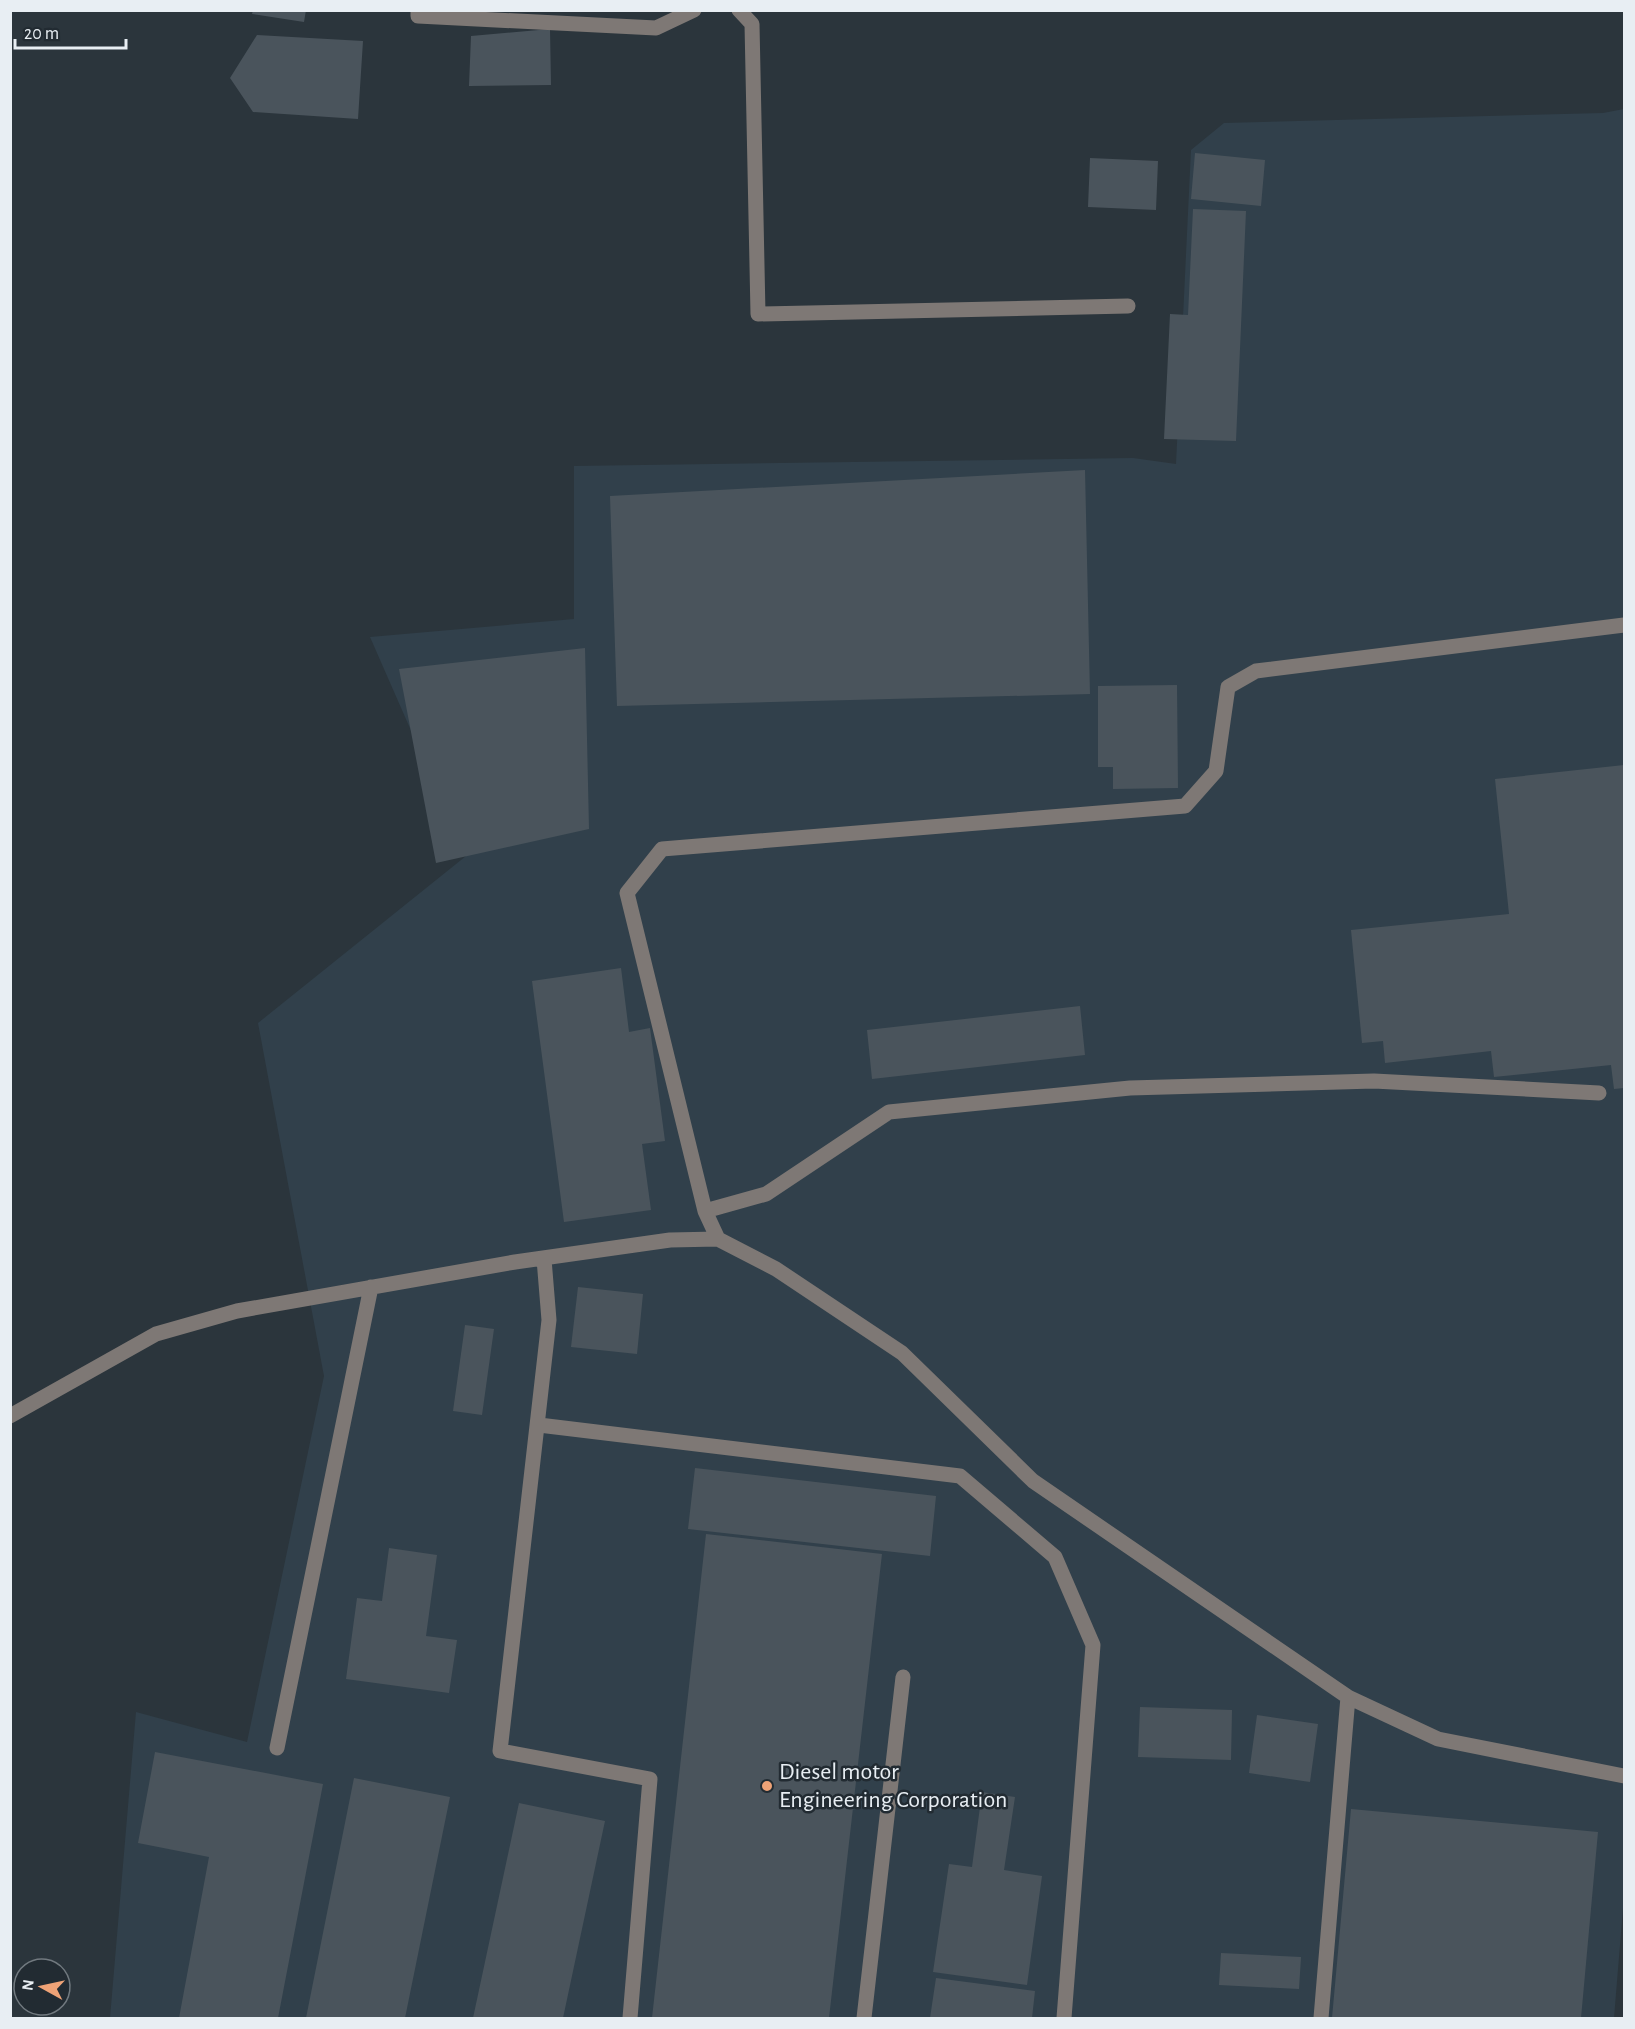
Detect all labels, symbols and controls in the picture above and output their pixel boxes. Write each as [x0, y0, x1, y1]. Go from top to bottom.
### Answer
scale bar [15, 12, 126, 50]
text: 20 m [24, 25, 59, 43]
place label: Diesel motor Engineering Corporation [779, 1760, 1007, 1812]
marker: Diesel motor Engineering Corporation [760, 1779, 774, 1793]
north arrow [12, 1957, 72, 2017]
text: N [19, 1978, 37, 1992]

